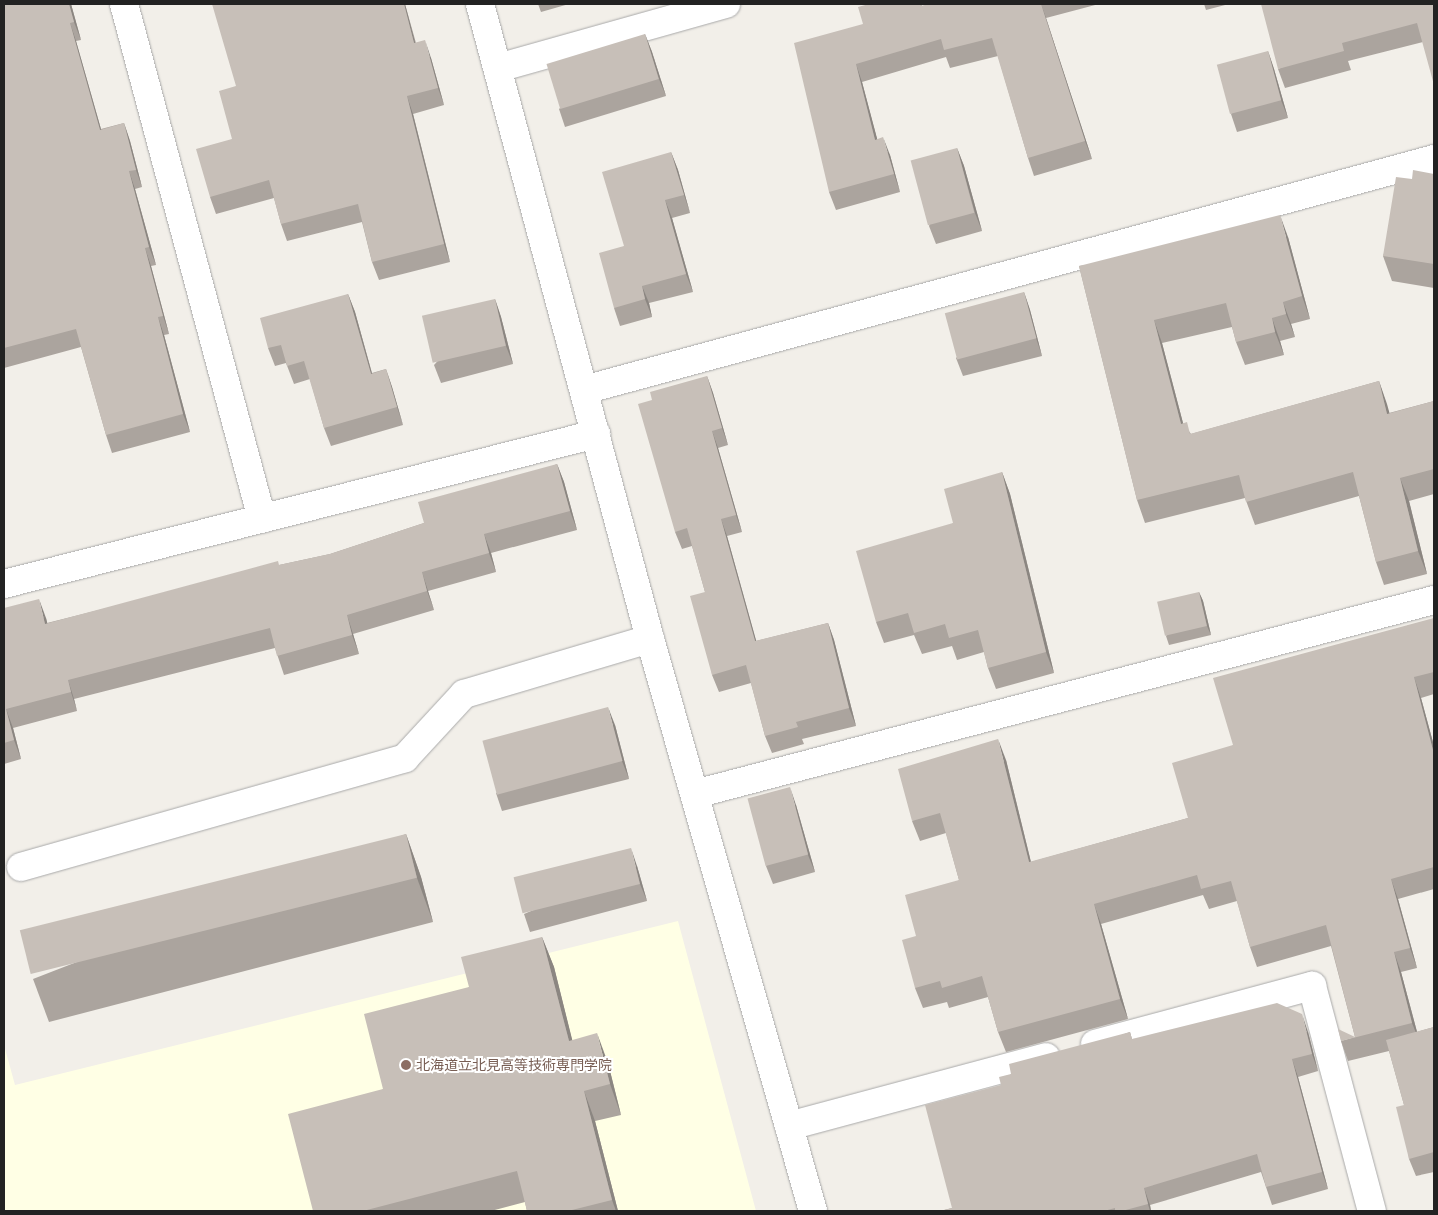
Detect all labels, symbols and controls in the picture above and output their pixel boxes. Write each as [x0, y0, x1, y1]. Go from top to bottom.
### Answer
place label: 北海道立北見高等技術専門学院 [416, 1057, 612, 1073]
marker: 北海道立北見高等技術専門学院 [400, 1059, 412, 1071]

